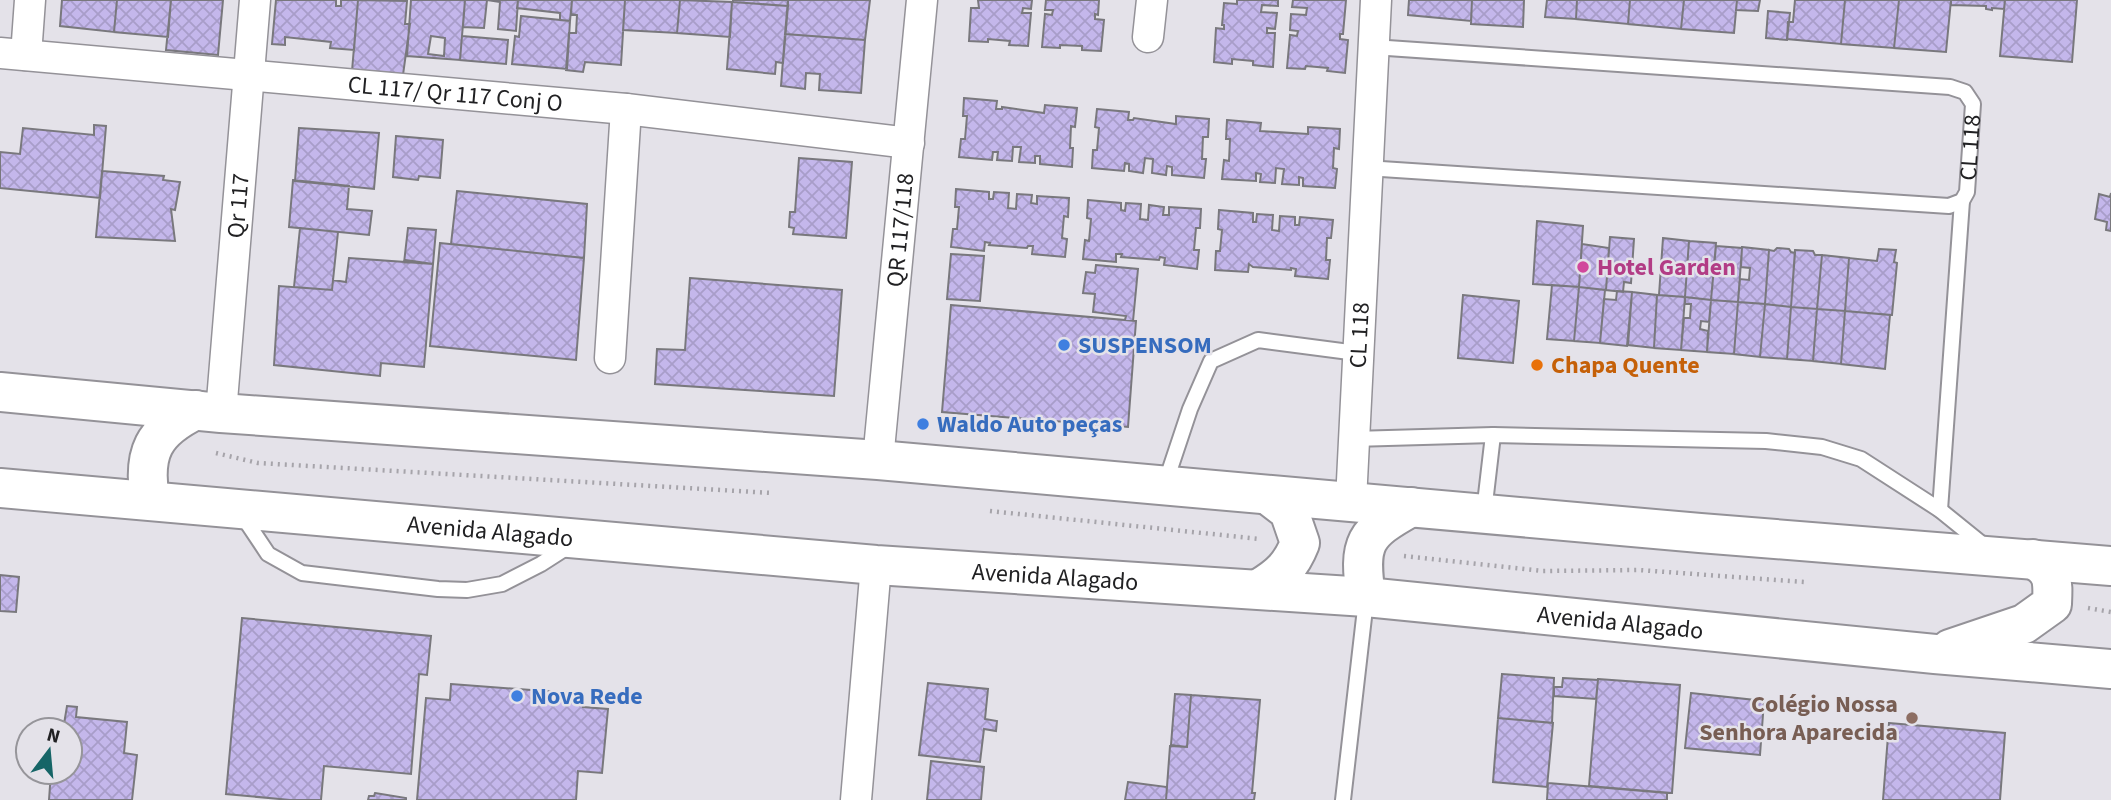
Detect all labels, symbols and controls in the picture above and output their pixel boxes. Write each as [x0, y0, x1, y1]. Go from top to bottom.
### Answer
street label: CL 117/ Qr 117 Conj O [346, 67, 564, 121]
street label: CL 118 [1951, 113, 1990, 182]
street label: QR 117/118 [878, 171, 923, 289]
street label: Qr 117 [218, 172, 259, 240]
place label: Hotel Garden [1597, 250, 1736, 285]
marker: Hotel Garden [1575, 259, 1591, 275]
street label: CL 118 [1341, 301, 1379, 369]
place label: SUSPENSOM [1078, 328, 1212, 363]
marker: SUSPENSOM [1056, 337, 1072, 353]
place label: Chapa Quente [1551, 348, 1700, 383]
marker: Chapa Quente [1529, 357, 1545, 373]
place label: Waldo Auto peças [937, 407, 1122, 442]
marker: Waldo Auto peças [915, 416, 931, 432]
street label: Avenida Alagado [406, 507, 575, 556]
street label: Avenida Alagado [971, 554, 1139, 600]
street label: Avenida Alagado [1536, 597, 1705, 649]
place label: Nova Rede [531, 679, 643, 714]
place label: Colégio Nossa Senhora Aparecida [1699, 687, 1898, 750]
marker: Nova Rede [509, 688, 525, 704]
marker: Colégio Nossa Senhora Aparecida [1904, 710, 1920, 726]
north arrow [14, 716, 84, 786]
text: N [43, 721, 63, 751]

